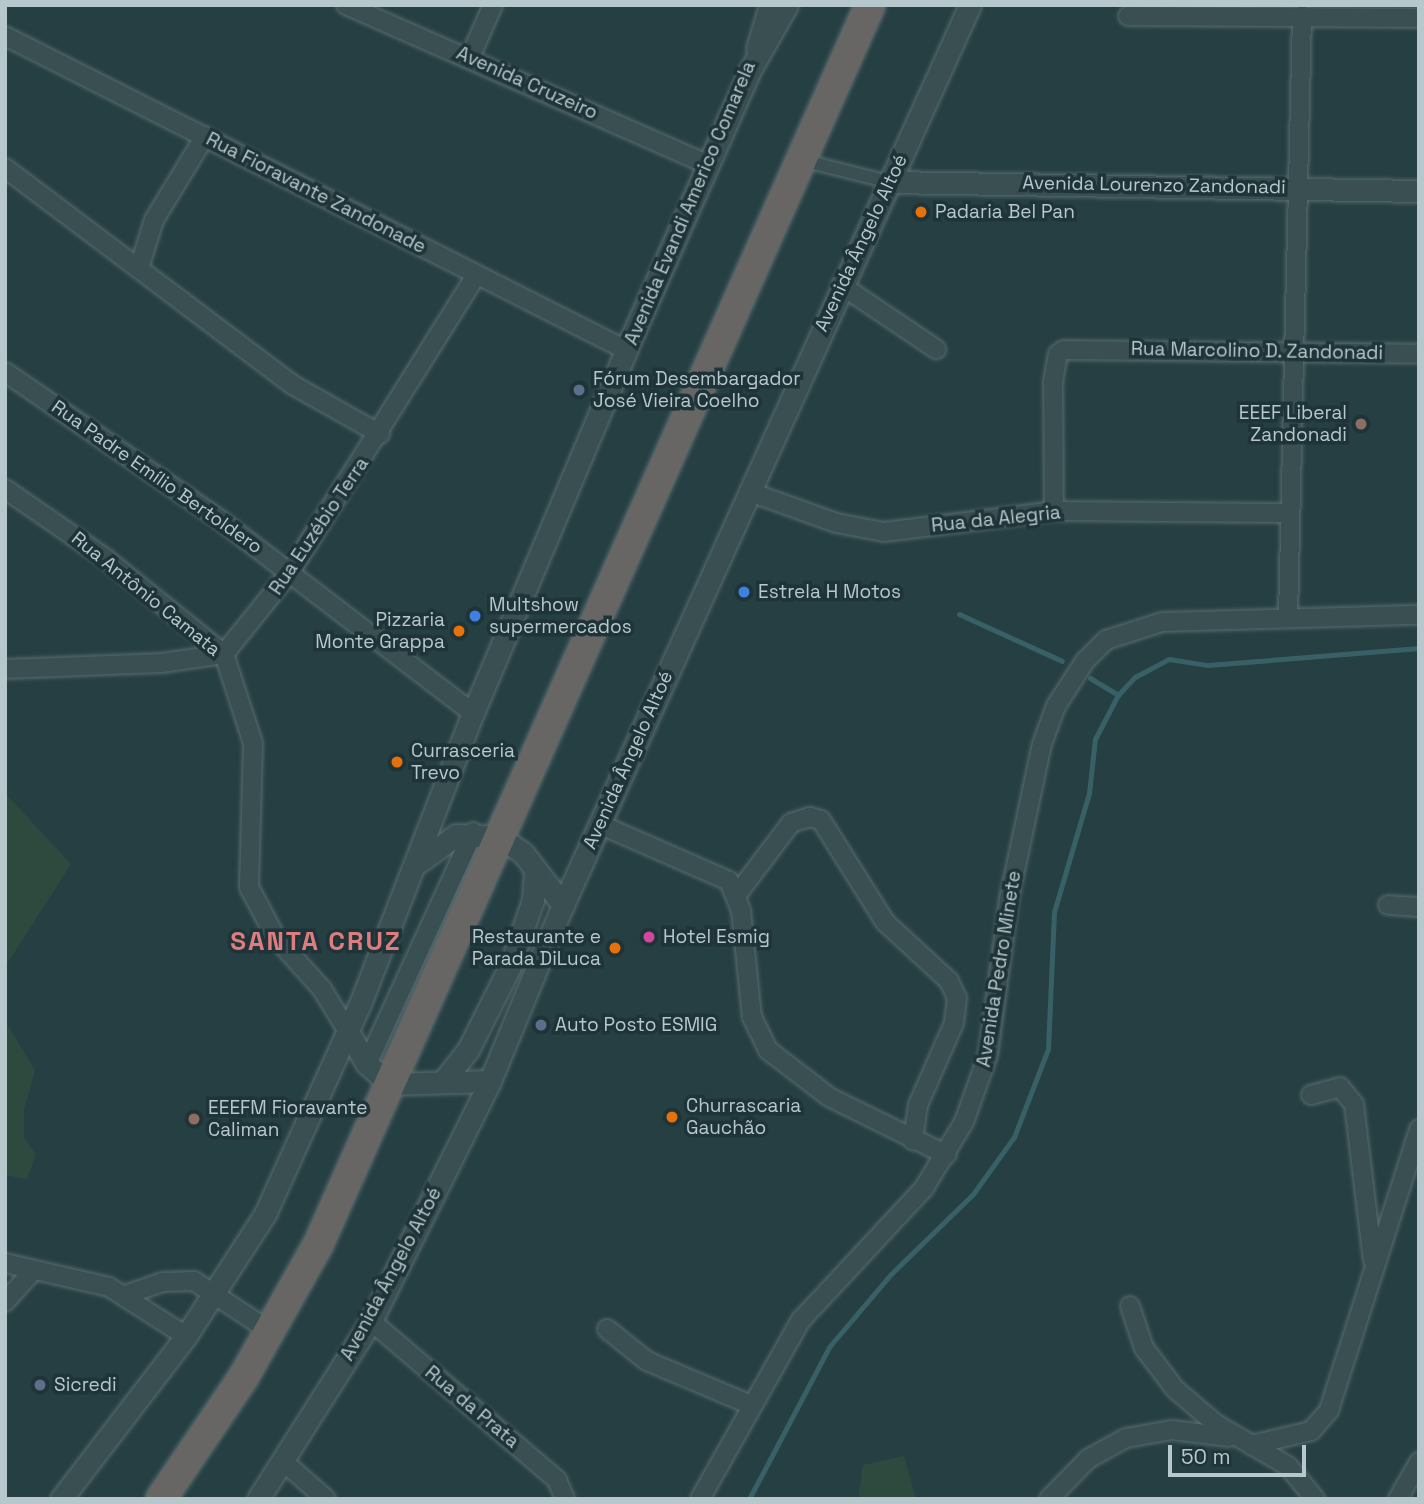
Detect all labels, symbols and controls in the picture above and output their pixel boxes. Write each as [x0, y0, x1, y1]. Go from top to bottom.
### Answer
street label: Avenida Cruzeiro [453, 42, 601, 124]
street label: Avenida Evandi Americo Comarela [620, 58, 760, 348]
street label: Rua Fioravante Zandonade [202, 128, 430, 258]
street label: Avenida Ângelo Altoé [810, 151, 912, 335]
street label: Avenida Lourenzo Zandonadi [1022, 171, 1286, 199]
place label: Padaria Bel Pan [935, 201, 1075, 223]
marker: Padaria Bel Pan [913, 204, 929, 220]
street label: Rua Marcolino D. Zandonadi [1130, 337, 1384, 365]
place label: Fórum Desembargador José Vieira Coelho [593, 368, 800, 412]
marker: Fórum Desembargador José Vieira Coelho [571, 382, 587, 398]
street label: Rua Padre Emílio Bertoldero [47, 395, 267, 559]
place label: EEEF Liberal Zandonadi [1239, 402, 1347, 446]
marker: EEEF Liberal Zandonadi [1353, 416, 1369, 432]
street label: Rua Euzébio Terra [264, 453, 374, 599]
street label: Rua da Alegria [930, 501, 1062, 537]
street label: Rua Antônio Camata [67, 527, 225, 661]
place label: Estrela H Motos [758, 581, 901, 603]
marker: Estrela H Motos [736, 584, 752, 600]
place label: Multshow supermercados [489, 594, 632, 638]
marker: Multshow supermercados [467, 608, 483, 624]
place label: Pizzaria Monte Grappa [315, 609, 445, 653]
marker: Pizzaria Monte Grappa [451, 623, 467, 639]
street label: Avenida Ângelo Altoé [578, 667, 678, 853]
place label: Currasceria Trevo [411, 740, 515, 784]
marker: Currasceria Trevo [389, 754, 405, 770]
street label: Avenida Pedro Minete [972, 869, 1026, 1069]
district label: SANTA CRUZ [231, 926, 401, 958]
place label: Restaurante e Parada DiLuca [472, 926, 601, 970]
place label: Hotel Esmig [663, 926, 770, 948]
marker: Hotel Esmig [641, 929, 657, 945]
marker: Restaurante e Parada DiLuca [607, 940, 623, 956]
place label: Auto Posto ESMIG [555, 1014, 717, 1036]
marker: Auto Posto ESMIG [533, 1017, 549, 1033]
place label: Churrascaria Gauchão [686, 1095, 801, 1139]
place label: EEEFM Fioravante Caliman [208, 1097, 367, 1141]
marker: Churrascaria Gauchão [664, 1109, 680, 1125]
marker: EEEFM Fioravante Caliman [186, 1111, 202, 1127]
street label: Avenida Ângelo Altoé [336, 1183, 446, 1365]
street label: Rua da Prata [420, 1361, 524, 1453]
place label: Sicredi [54, 1374, 117, 1396]
marker: Sicredi [32, 1377, 48, 1393]
scale bar [1172, 1430, 1310, 1474]
text: 50 m [1181, 1443, 1231, 1470]

